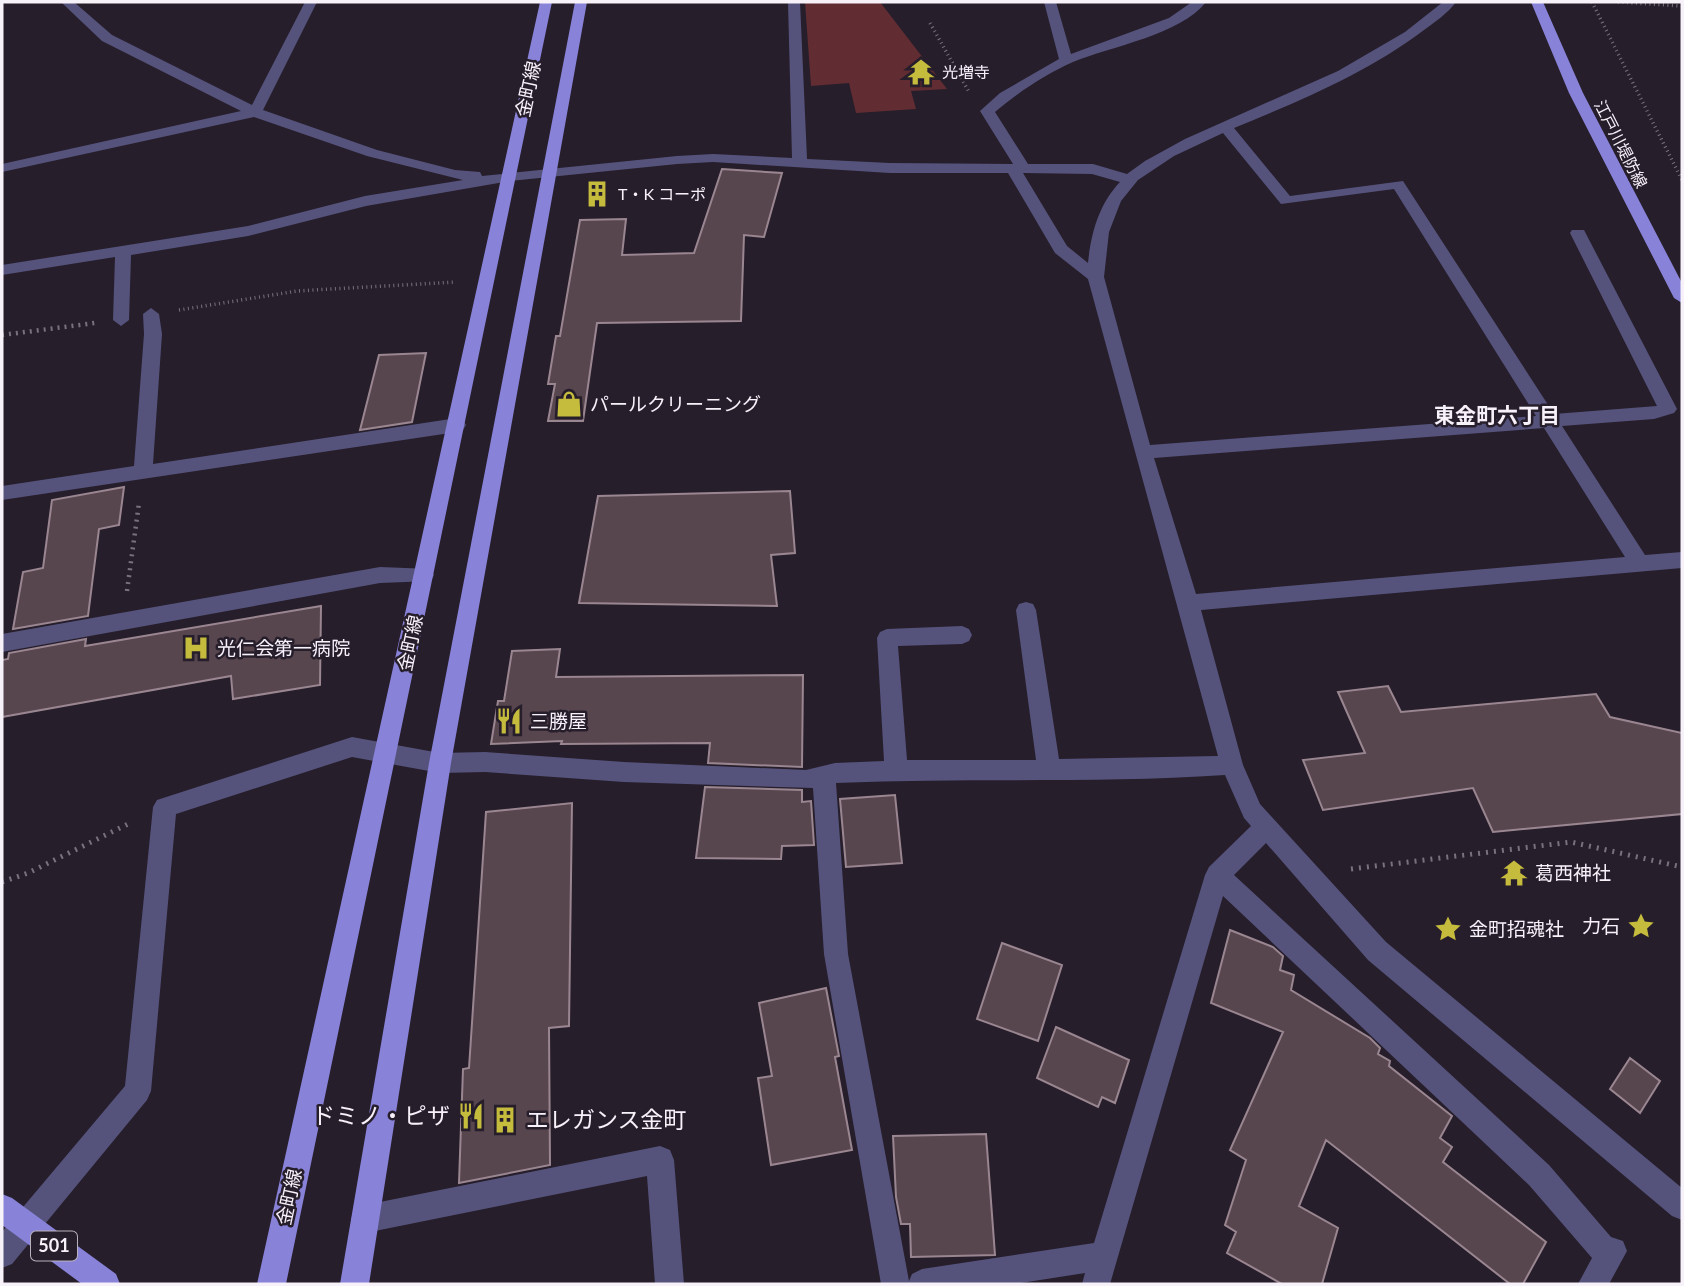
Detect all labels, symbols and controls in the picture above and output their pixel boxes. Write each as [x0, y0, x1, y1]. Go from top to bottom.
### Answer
temple icon: 光増寺 [906, 57, 936, 87]
street label: 金町線 [510, 59, 545, 119]
place label: 光増寺 [942, 62, 990, 81]
street label: 江戸川堤防線 [1591, 97, 1652, 191]
building icon: T・K コーポ [582, 179, 612, 209]
place label: T・K コーポ [618, 184, 706, 203]
shop icon: パールクリーニング [554, 389, 584, 419]
place label: パールクリーニング [590, 392, 761, 415]
district label: 東金町六丁目 [1434, 402, 1560, 427]
street label: 金町線 [392, 613, 427, 673]
hospital icon: 光仁会第一病院 [181, 633, 211, 663]
place label: 光仁会第一病院 [217, 636, 350, 659]
restaurant icon: 三勝屋 [494, 706, 524, 736]
place label: 三勝屋 [530, 709, 587, 732]
temple icon: 葛西神社 [1499, 858, 1529, 888]
place label: 葛西神社 [1535, 861, 1611, 884]
place icon: 力石 [1626, 911, 1656, 941]
place icon: 金町招魂社 [1433, 914, 1463, 944]
place label: 力石 [1582, 914, 1620, 937]
place label: 金町招魂社 [1469, 917, 1564, 940]
place label: ドミノ・ピザ [312, 1101, 450, 1129]
restaurant icon: ドミノ・ピザ [456, 1101, 486, 1131]
building icon: エレガンス金町 [490, 1105, 520, 1135]
place label: エレガンス金町 [526, 1105, 687, 1133]
street label: 金町線 [271, 1167, 306, 1227]
road number: 501 [31, 1232, 77, 1260]

